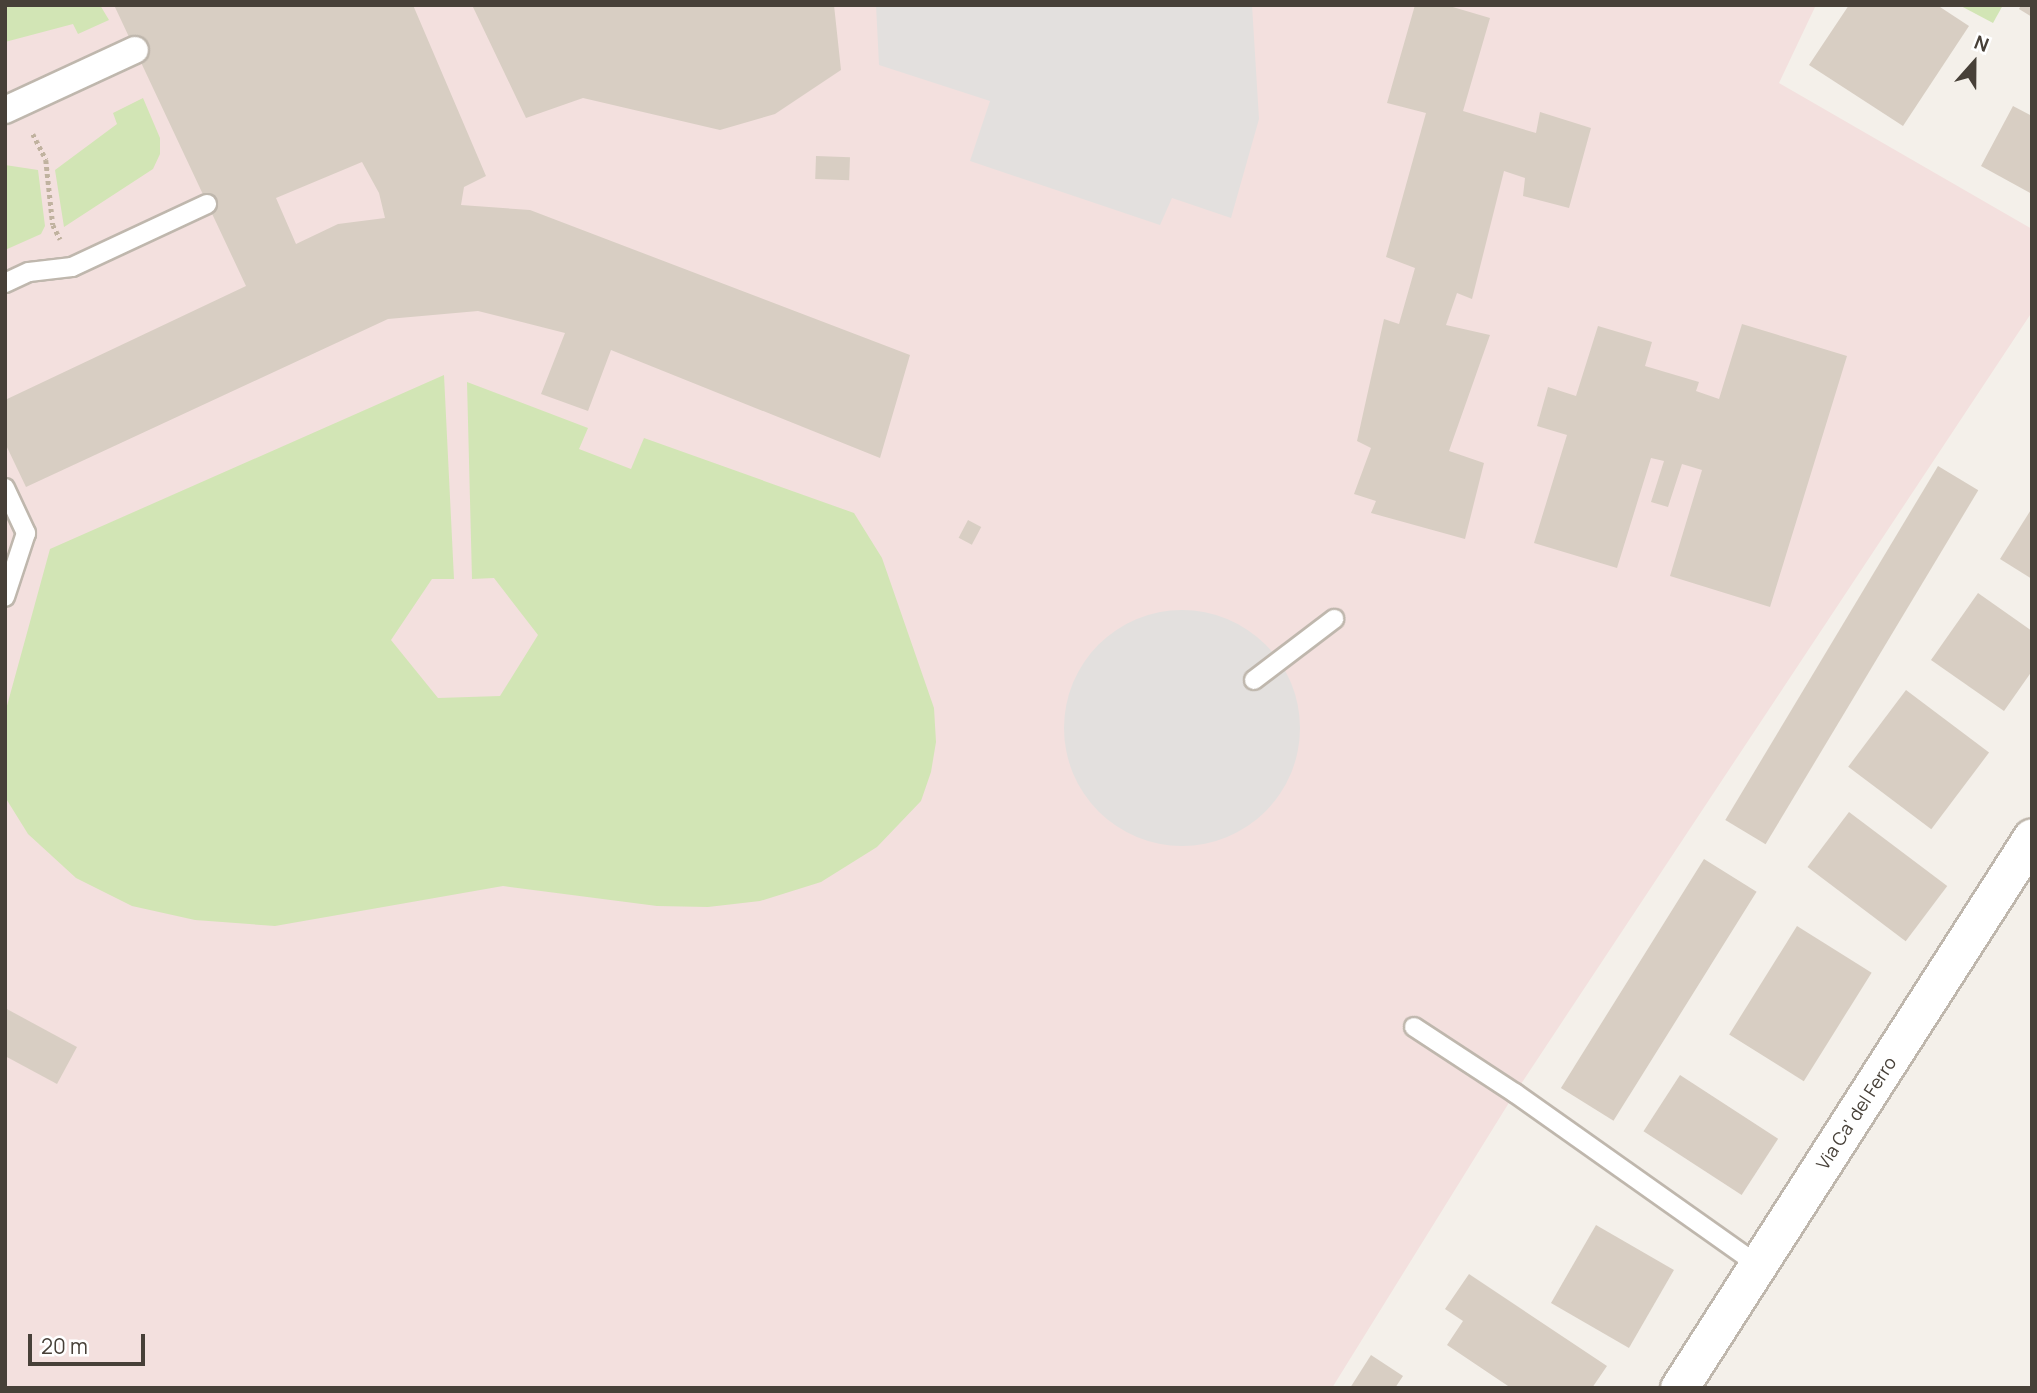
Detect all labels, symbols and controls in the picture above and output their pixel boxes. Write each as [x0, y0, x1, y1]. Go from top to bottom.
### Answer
north arrow [1939, 28, 2009, 98]
text: N [1970, 29, 1993, 58]
street label: Via Ca' del Ferro [1812, 1053, 1900, 1173]
scale bar [32, 1320, 149, 1364]
text: 20 m [41, 1332, 88, 1360]

